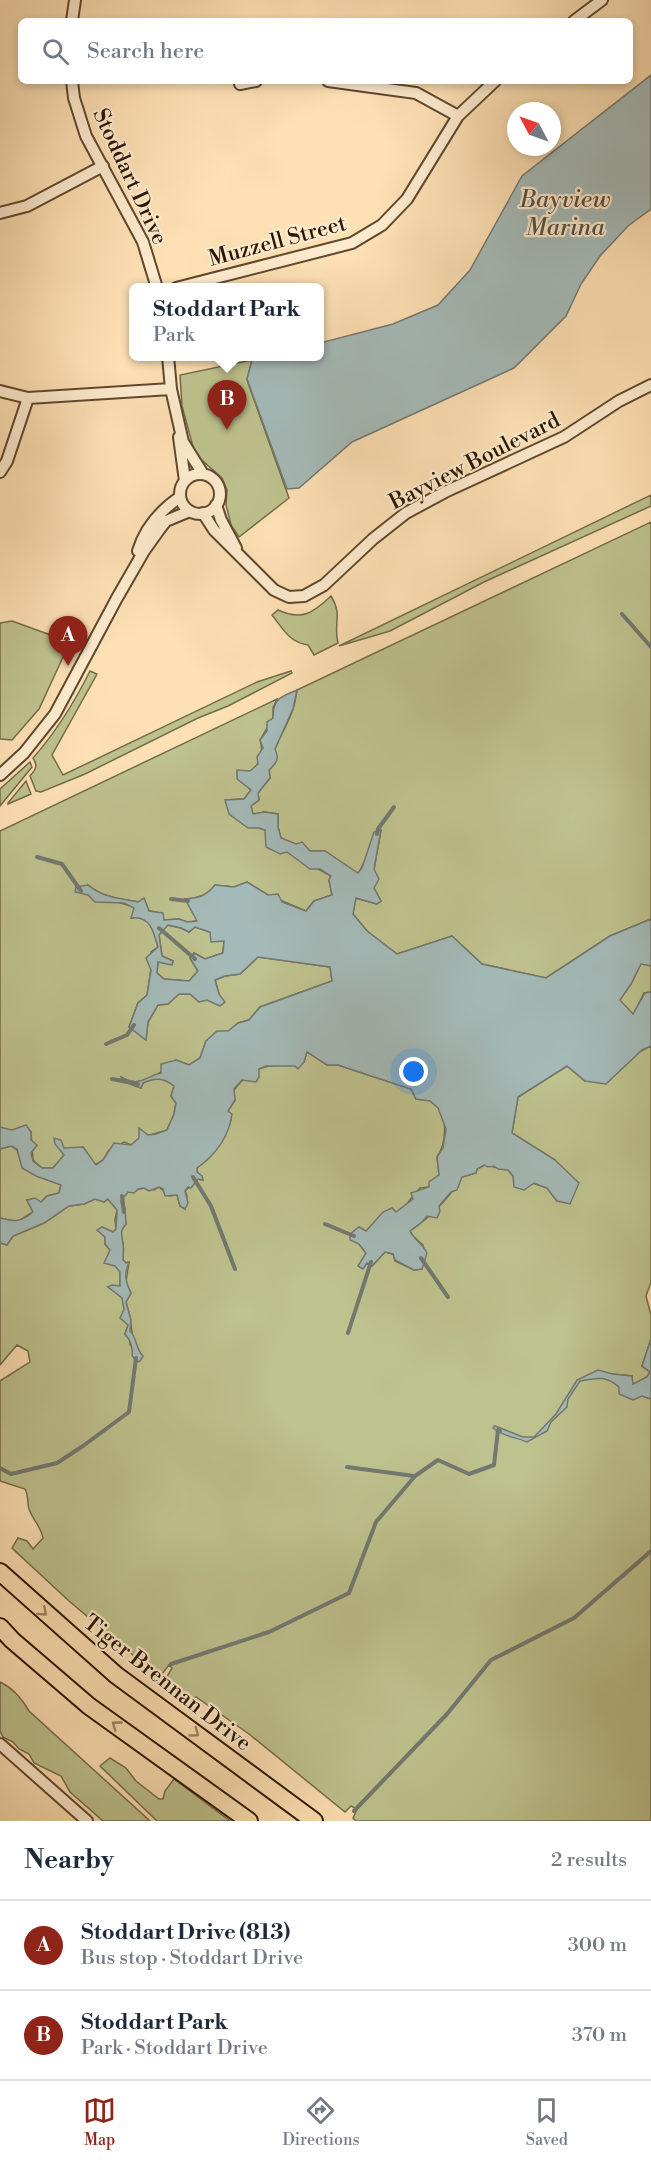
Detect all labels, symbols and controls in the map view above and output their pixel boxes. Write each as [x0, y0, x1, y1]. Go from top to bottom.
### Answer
search box [18, 18, 633, 84]
icon: search [39, 35, 72, 68]
text: Search here [87, 38, 204, 65]
north arrow [507, 102, 561, 156]
street label: Stoddart Drive [86, 104, 173, 249]
water label: Bayview Marina [518, 185, 611, 243]
street label: Muzzell Street [206, 210, 349, 273]
popup [129, 283, 324, 361]
text: Stoddart Park [153, 296, 300, 323]
text: Park [153, 323, 195, 348]
pin: B [208, 380, 246, 430]
street label: Bayview Boulevard [384, 406, 565, 516]
pin: A [48, 616, 88, 666]
your location [399, 1057, 428, 1086]
one-way arrow [36, 1605, 47, 1616]
street label: Tiger Brennan Drive [78, 1609, 256, 1757]
one-way arrow [112, 1721, 123, 1732]
one-way arrow [189, 1726, 200, 1737]
text: Nearby [24, 1844, 114, 1876]
text: 2 results [551, 1848, 627, 1873]
text: Stoddart Drive (813) [81, 1919, 290, 1946]
text: A [36, 1933, 51, 1958]
text: 300 m [568, 1933, 627, 1958]
text: Bus stop · Stoddart Drive [81, 1946, 303, 1971]
text: Stoddart Park [81, 2009, 228, 2036]
text: B [36, 2023, 51, 2048]
text: 370 m [572, 2023, 627, 2048]
text: Park · Stoddart Drive [81, 2036, 268, 2061]
tab: Map [83, 2094, 116, 2150]
tab: Directions [282, 2094, 360, 2150]
tab: Saved [526, 2094, 568, 2150]

